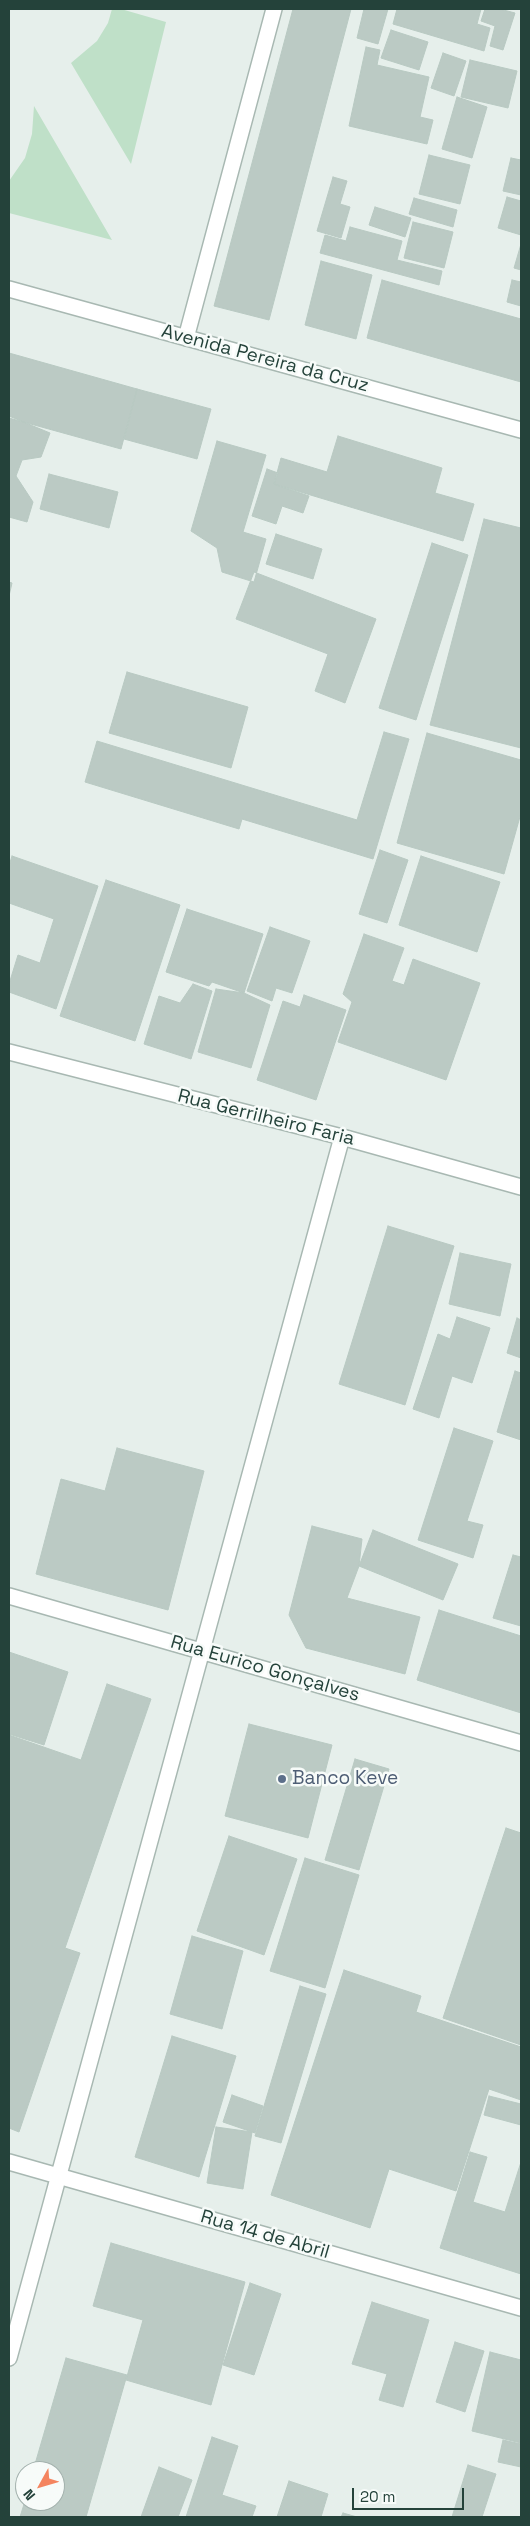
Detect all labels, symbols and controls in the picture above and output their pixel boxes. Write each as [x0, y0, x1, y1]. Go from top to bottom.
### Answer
street label: Avenida Pereira da Cruz [159, 320, 371, 398]
street label: Rua Gerrilheiro Faria [175, 1085, 357, 1151]
street label: Rua Eurico Gonçalves [168, 1631, 362, 1707]
place label: Banco Keve [292, 1768, 398, 1790]
marker: Banco Keve [276, 1773, 288, 1785]
street label: Rua 14 de Abril [198, 2206, 332, 2264]
north arrow [15, 2461, 65, 2511]
scale bar [355, 2478, 468, 2510]
text: N [19, 2486, 39, 2504]
text: 20 m [360, 2487, 395, 2506]

